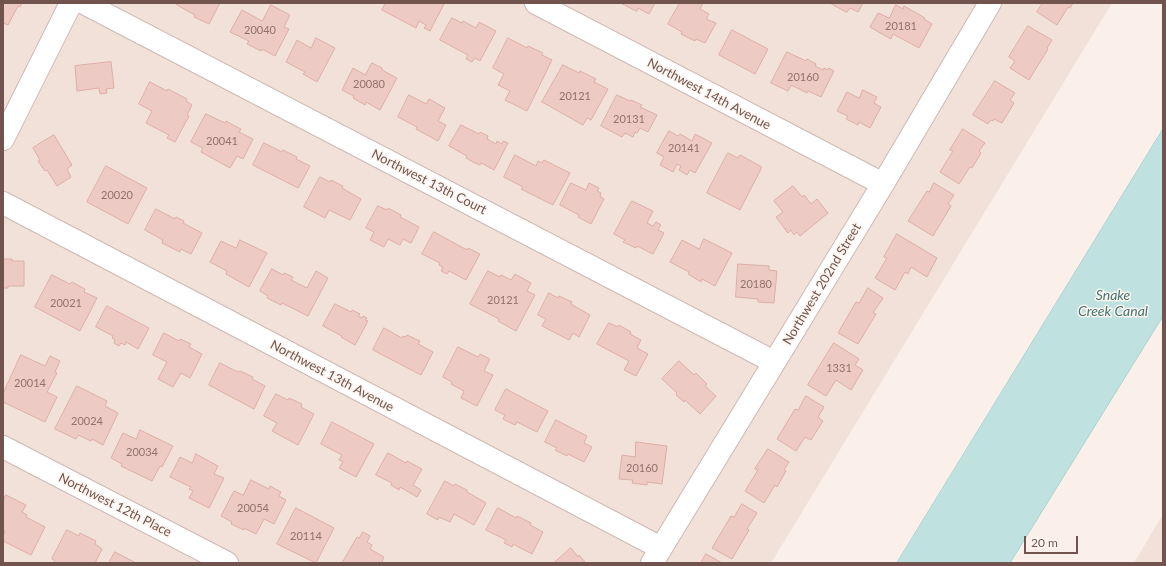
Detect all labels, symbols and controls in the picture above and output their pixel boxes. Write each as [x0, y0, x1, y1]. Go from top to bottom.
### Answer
house number: 20181 [885, 19, 917, 33]
house number: 20040 [244, 23, 276, 37]
street label: Northwest 14th Avenue [645, 55, 773, 133]
house number: 20160 [787, 70, 819, 84]
house number: 20080 [353, 77, 385, 91]
house number: 20121 [559, 89, 591, 103]
house number: 20131 [613, 112, 645, 126]
house number: 20041 [206, 134, 238, 148]
house number: 20141 [668, 141, 700, 155]
street label: Northwest 13th Court [369, 146, 489, 218]
house number: 20020 [101, 188, 133, 202]
street label: Northwest 202nd Street [780, 220, 864, 348]
house number: 20180 [740, 277, 772, 291]
water label: Snake Creek Canal [1078, 287, 1148, 320]
house number: 20121 [487, 293, 519, 307]
house number: 20021 [50, 296, 82, 310]
street label: Northwest 13th Avenue [268, 337, 396, 415]
house number: 1331 [826, 361, 852, 375]
house number: 20014 [14, 376, 46, 390]
house number: 20024 [71, 414, 103, 428]
house number: 20034 [126, 445, 158, 459]
house number: 20160 [626, 461, 658, 475]
street label: Northwest 12th Place [56, 470, 174, 540]
house number: 20054 [237, 501, 269, 515]
scale bar [1026, 528, 1080, 554]
house number: 20114 [290, 529, 322, 543]
text: 20 m [1031, 535, 1058, 550]

